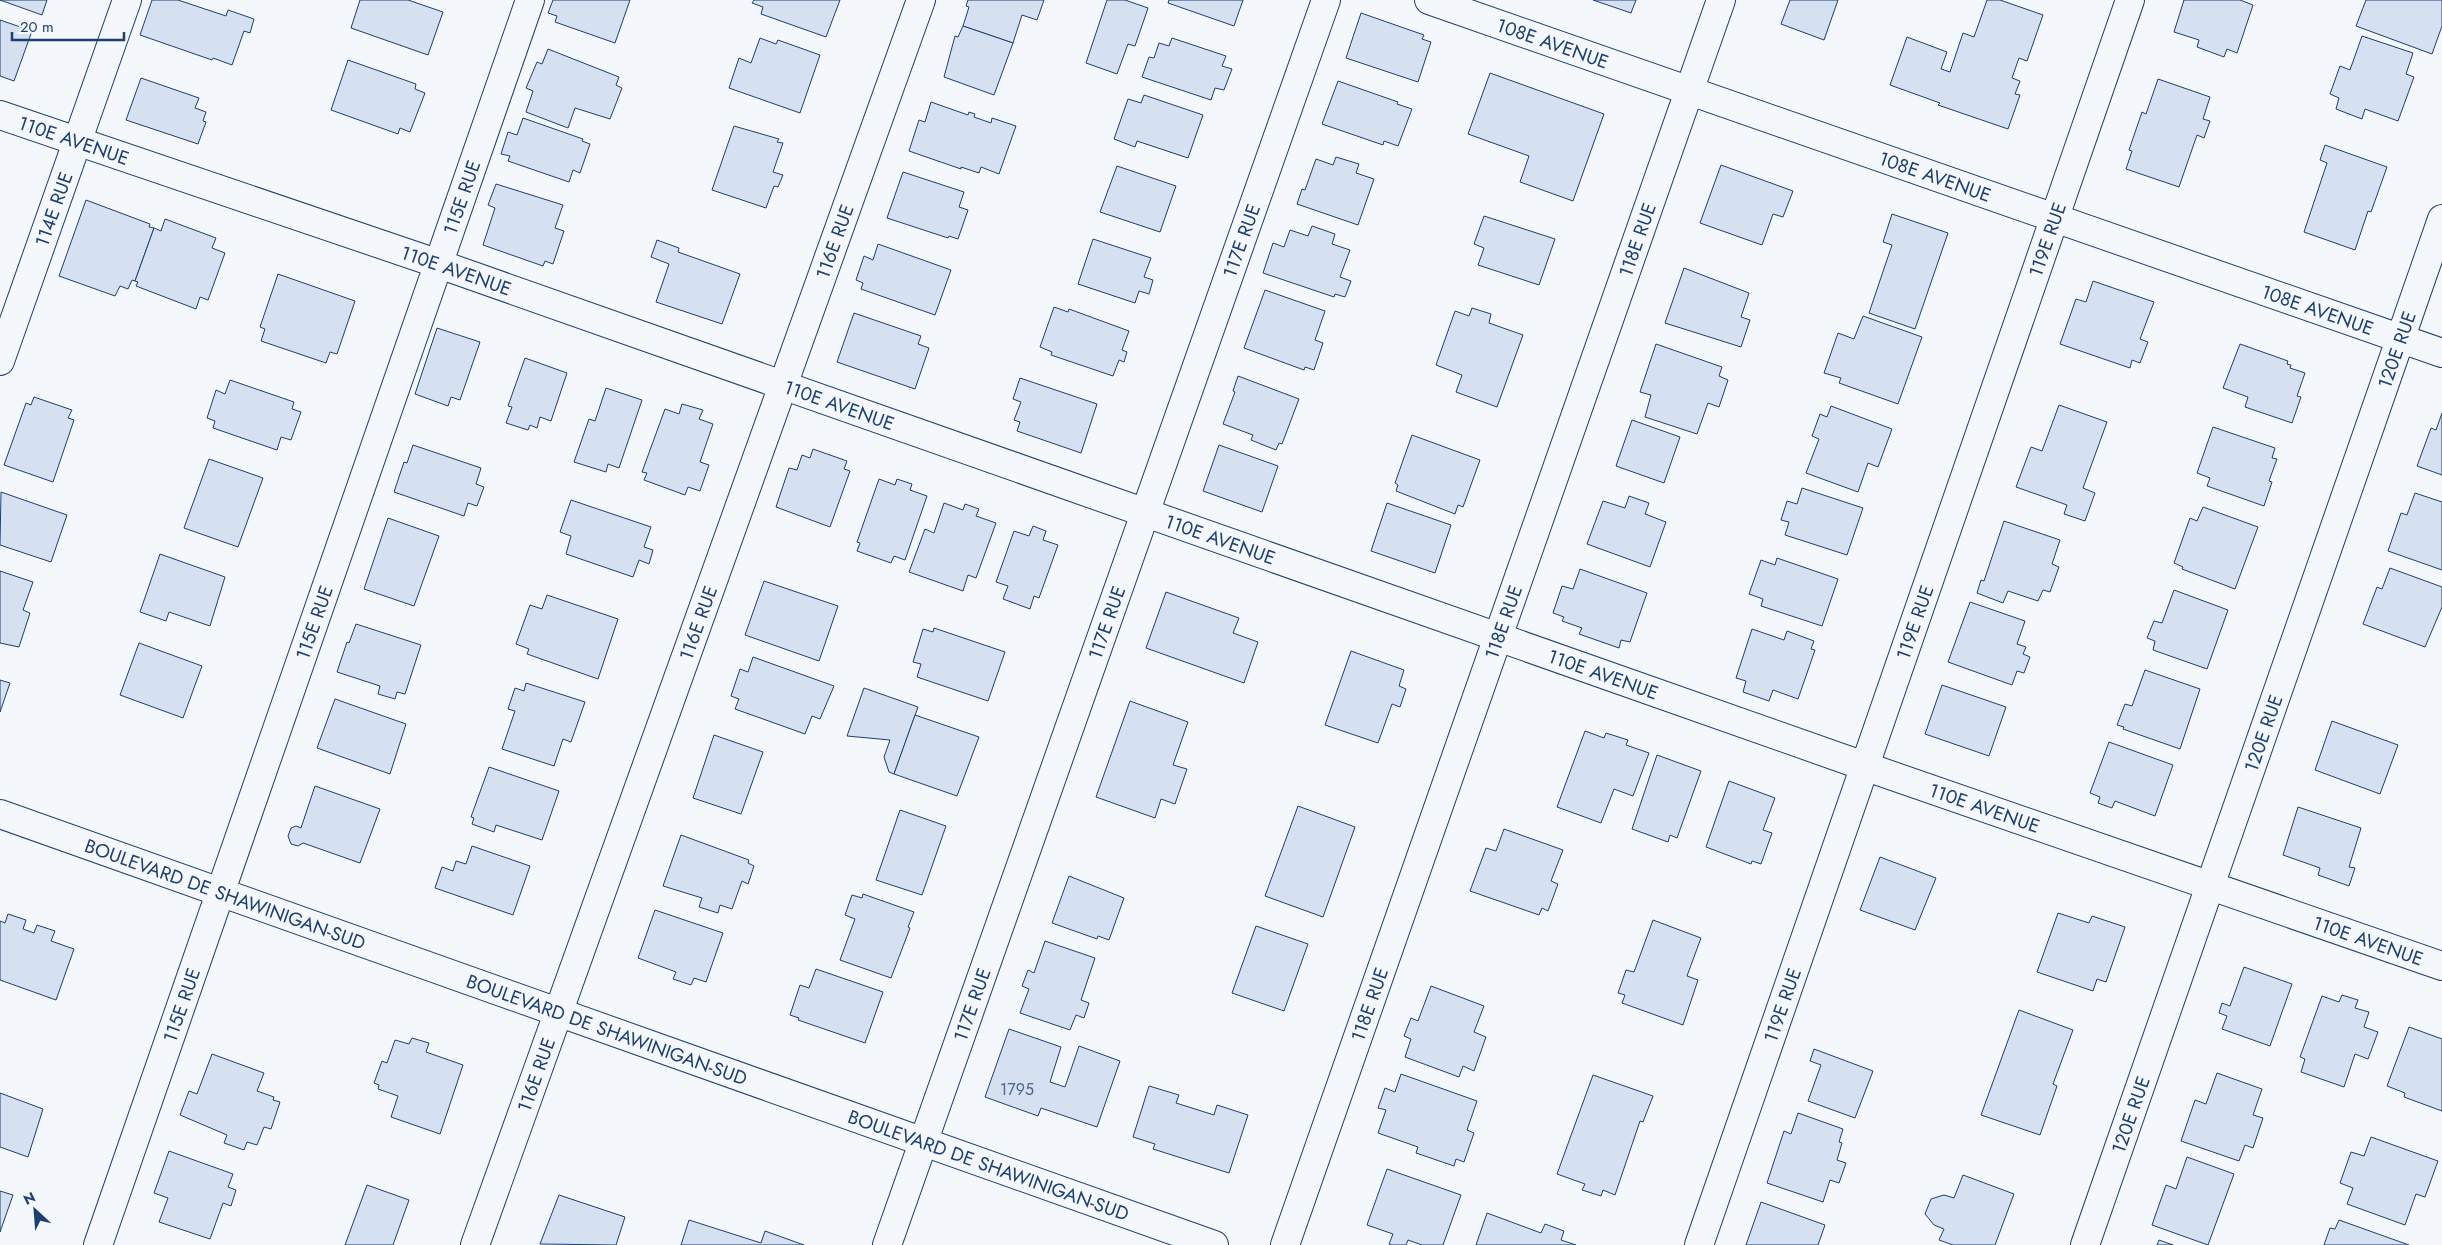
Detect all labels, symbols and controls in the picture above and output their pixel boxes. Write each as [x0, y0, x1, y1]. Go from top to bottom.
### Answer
scale bar [12, 10, 125, 42]
street label: 108E AVENUE [1493, 11, 1612, 75]
text: 20 m [20, 16, 54, 38]
street label: 110E AVENUE [15, 109, 133, 171]
street label: 108E AVENUE [1875, 144, 1995, 208]
street label: 115E RUE [436, 156, 487, 238]
street label: 114E RUE [28, 168, 79, 250]
street label: 118E RUE [1612, 199, 1662, 280]
street label: 119E RUE [2022, 199, 2072, 280]
street label: 117E RUE [1216, 200, 1267, 281]
street label: 116E RUE [809, 201, 860, 282]
street label: 110E AVENUE [397, 239, 515, 302]
street label: 108E AVENUE [2258, 278, 2377, 342]
street label: 120E RUE [2371, 307, 2422, 392]
street label: 110E AVENUE [780, 373, 898, 437]
street label: 110E AVENUE [1161, 507, 1279, 571]
street label: 118E RUE [1478, 581, 1529, 663]
street label: 119E RUE [1889, 581, 1940, 663]
street label: 115E RUE [289, 582, 339, 663]
street label: 116E RUE [672, 582, 724, 664]
street label: 117E RUE [1081, 582, 1132, 663]
street label: 110E AVENUE [1544, 642, 1662, 706]
street label: 120E RUE [2237, 691, 2289, 775]
street label: 110E AVENUE [1926, 776, 2044, 839]
street label: BOULEVARD DE SHAWINIGAN-SUD [81, 832, 369, 956]
street label: 110E AVENUE [2309, 909, 2427, 972]
street label: 115E RUE [156, 964, 207, 1046]
street label: 117E RUE [946, 964, 997, 1045]
street label: 118E RUE [1344, 964, 1395, 1045]
street label: 119E RUE [1757, 964, 1807, 1046]
street label: BOULEVARD DE SHAWINIGAN-SUD [463, 967, 751, 1092]
street label: 116E RUE [510, 1034, 562, 1116]
street label: 120E RUE [2104, 1072, 2156, 1157]
house number: 1795 [1000, 1078, 1034, 1101]
street label: BOULEVARD DE SHAWINIGAN-SUD [844, 1103, 1133, 1227]
north arrow [10, 1185, 60, 1235]
text: N [20, 1187, 39, 1210]

